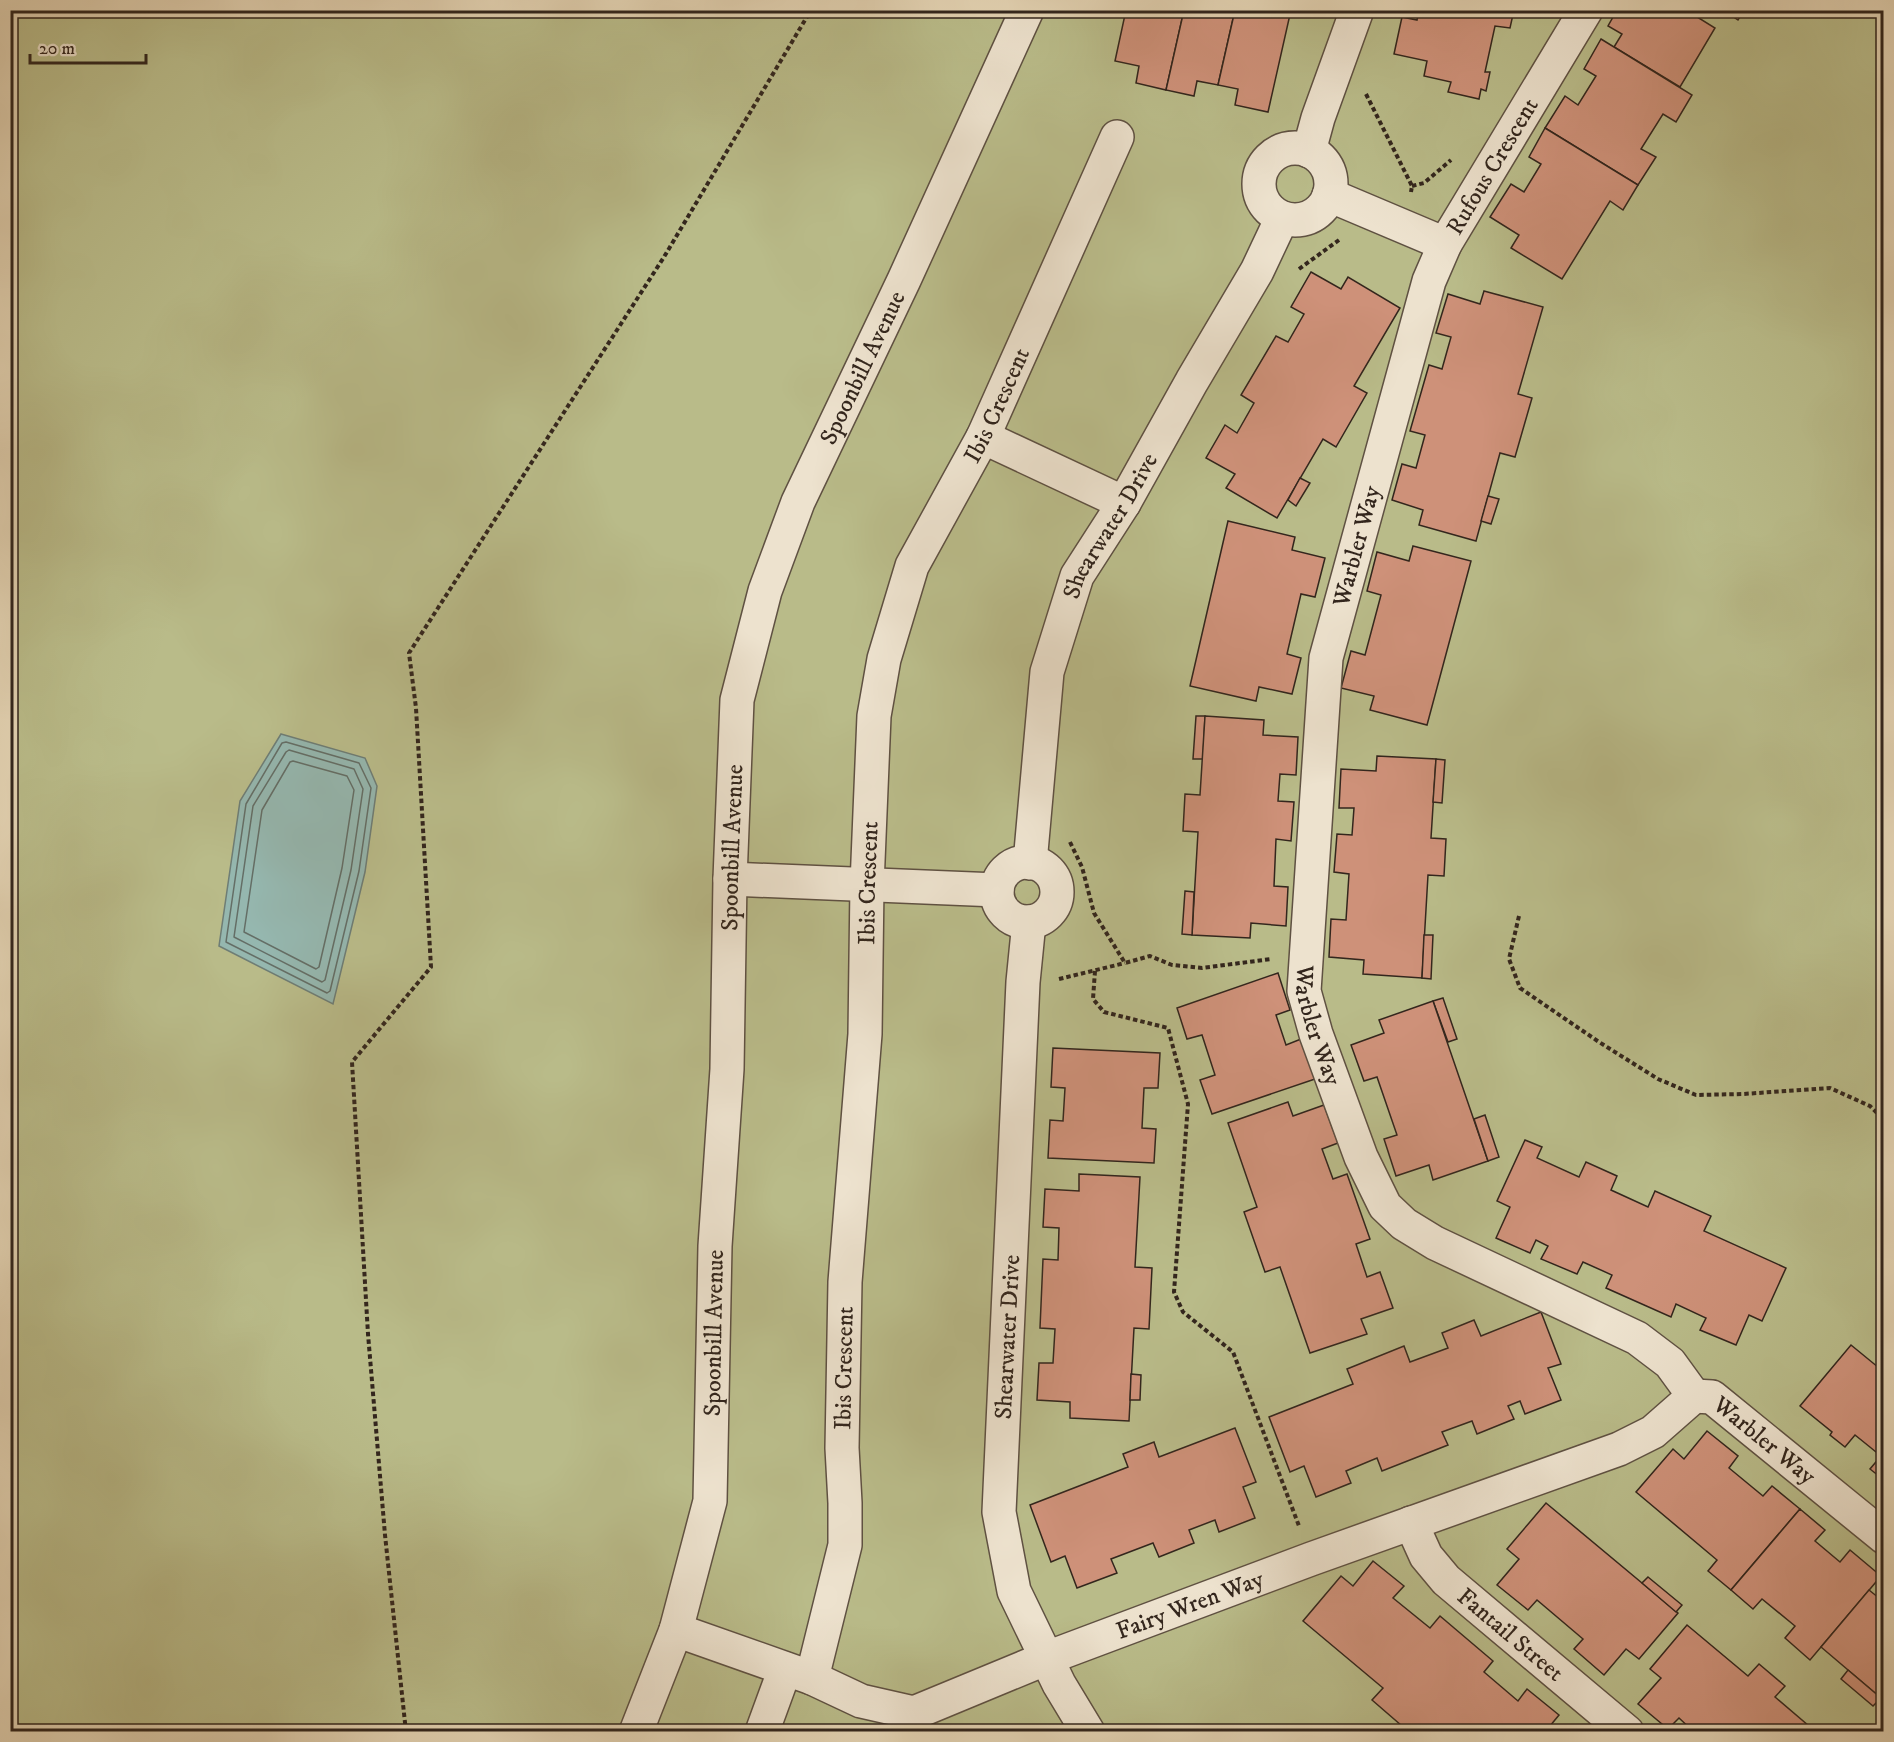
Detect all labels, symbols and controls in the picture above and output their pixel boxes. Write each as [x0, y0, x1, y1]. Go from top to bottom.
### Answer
scale bar [30, 27, 146, 65]
text: 20 m [39, 38, 75, 60]
street label: Rufous Crescent [1440, 92, 1546, 240]
street label: Spoonbill Avenue [814, 286, 913, 450]
street label: Ibis Crescent [958, 343, 1037, 469]
street label: Shearwater Drive [1057, 448, 1165, 603]
street label: Warbler Way [1326, 482, 1388, 611]
street label: Spoonbill Avenue [715, 764, 750, 931]
street label: Ibis Crescent [852, 820, 886, 945]
street label: Warbler Way [1288, 963, 1348, 1090]
street label: Spoonbill Avenue [698, 1249, 731, 1417]
street label: Shearwater Drive [989, 1254, 1027, 1420]
street label: Ibis Crescent [828, 1306, 861, 1430]
street label: Warbler Way [1706, 1389, 1822, 1492]
street label: Fairy Wren Way [1112, 1564, 1269, 1647]
street label: Fantail Street [1451, 1582, 1570, 1689]

